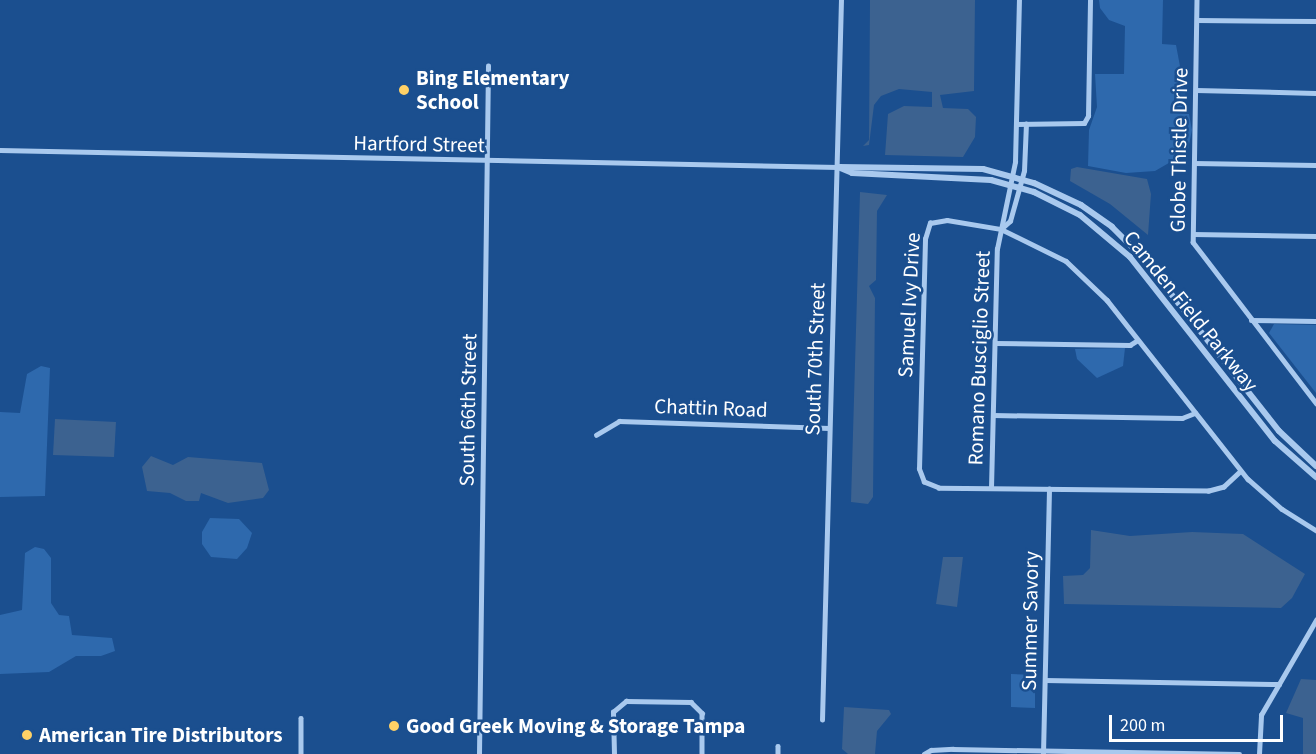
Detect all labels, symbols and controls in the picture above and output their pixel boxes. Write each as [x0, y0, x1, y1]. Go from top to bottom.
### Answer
place label: Bing Elementary School [416, 65, 569, 115]
street label: Globe Thistle Drive [1165, 67, 1193, 233]
marker: Bing Elementary School [397, 83, 411, 97]
street label: Hartford Street [353, 130, 485, 158]
street label: Camden Field Parkway [1118, 226, 1264, 396]
street label: Samuel Ivy Drive [893, 232, 925, 378]
street label: Romano Busciglio Street [963, 250, 995, 466]
street label: South 70th Street [800, 282, 830, 436]
street label: South 66th Street [454, 333, 482, 487]
street label: Chattin Road [654, 393, 768, 423]
street label: Summer Savory [1016, 551, 1044, 691]
scale bar [1112, 703, 1286, 741]
place label: Good Greek Moving & Storage Tampa [406, 713, 745, 739]
text: 200 m [1120, 713, 1165, 738]
marker: Good Greek Moving & Storage Tampa [387, 719, 401, 733]
place label: American Tire Distributors [39, 722, 283, 748]
marker: American Tire Distributors [20, 728, 34, 742]

